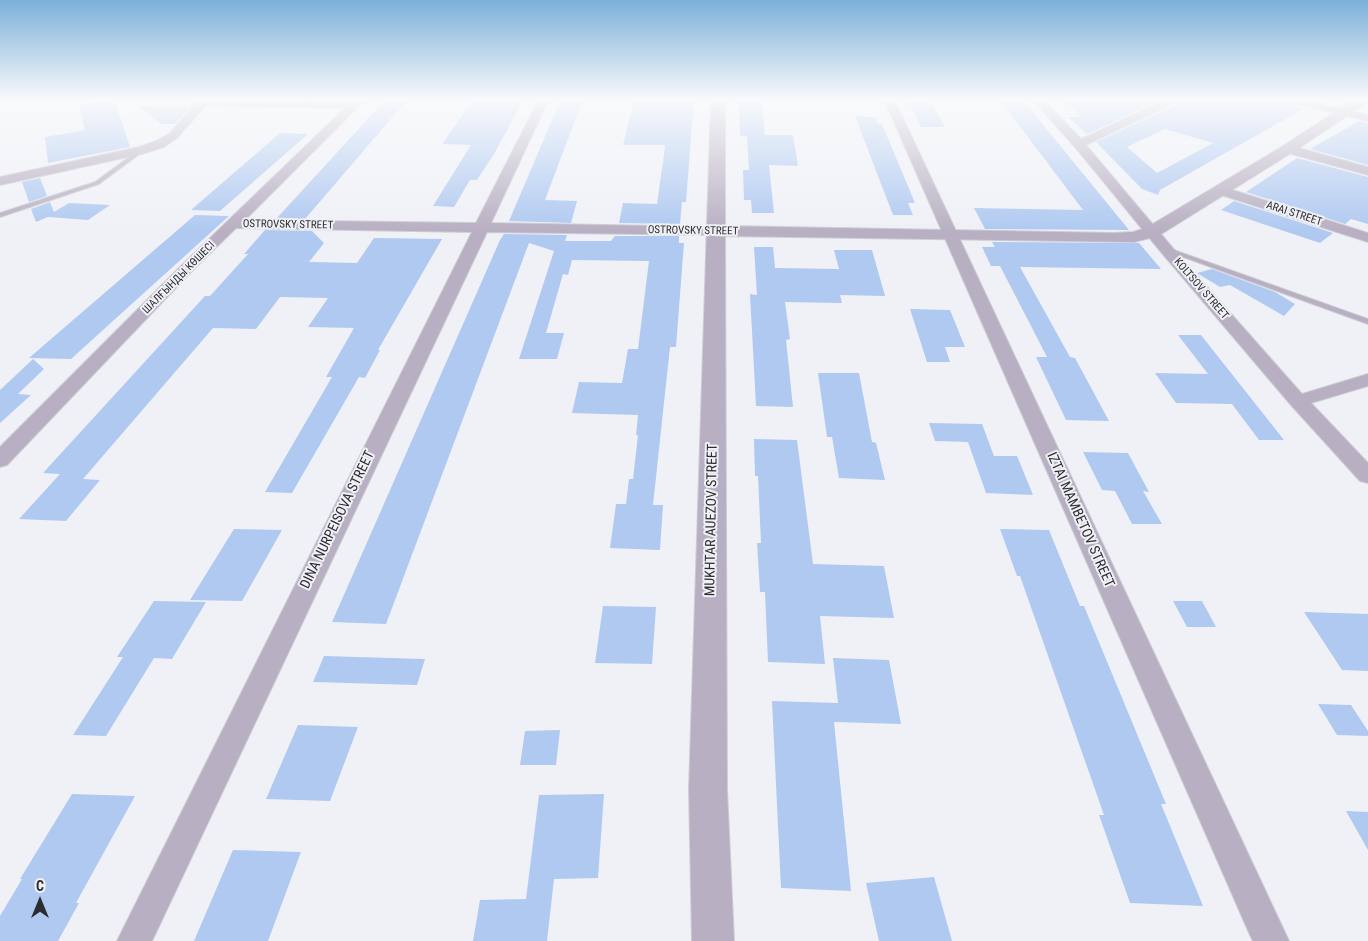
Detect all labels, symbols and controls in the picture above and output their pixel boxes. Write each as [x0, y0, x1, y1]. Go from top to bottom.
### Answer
street label: ARAI STREET [1264, 199, 1324, 229]
street label: OSTROVSKY STREET [243, 218, 333, 232]
street label: OSTROVSKY STREET [648, 224, 738, 238]
street label: ШАЛҒЫНДЫ КӨШЕСІ [140, 239, 218, 317]
street label: KOLTSOV STREET [1171, 256, 1231, 322]
street label: MUKHTAR AUEZOV STREET [702, 444, 722, 596]
street label: DINA NURPEISOVA STREET [297, 448, 379, 592]
street label: IZTAI MAMBETOV STREET [1043, 450, 1117, 590]
north arrow [15, 876, 65, 926]
text: С [36, 878, 44, 894]

